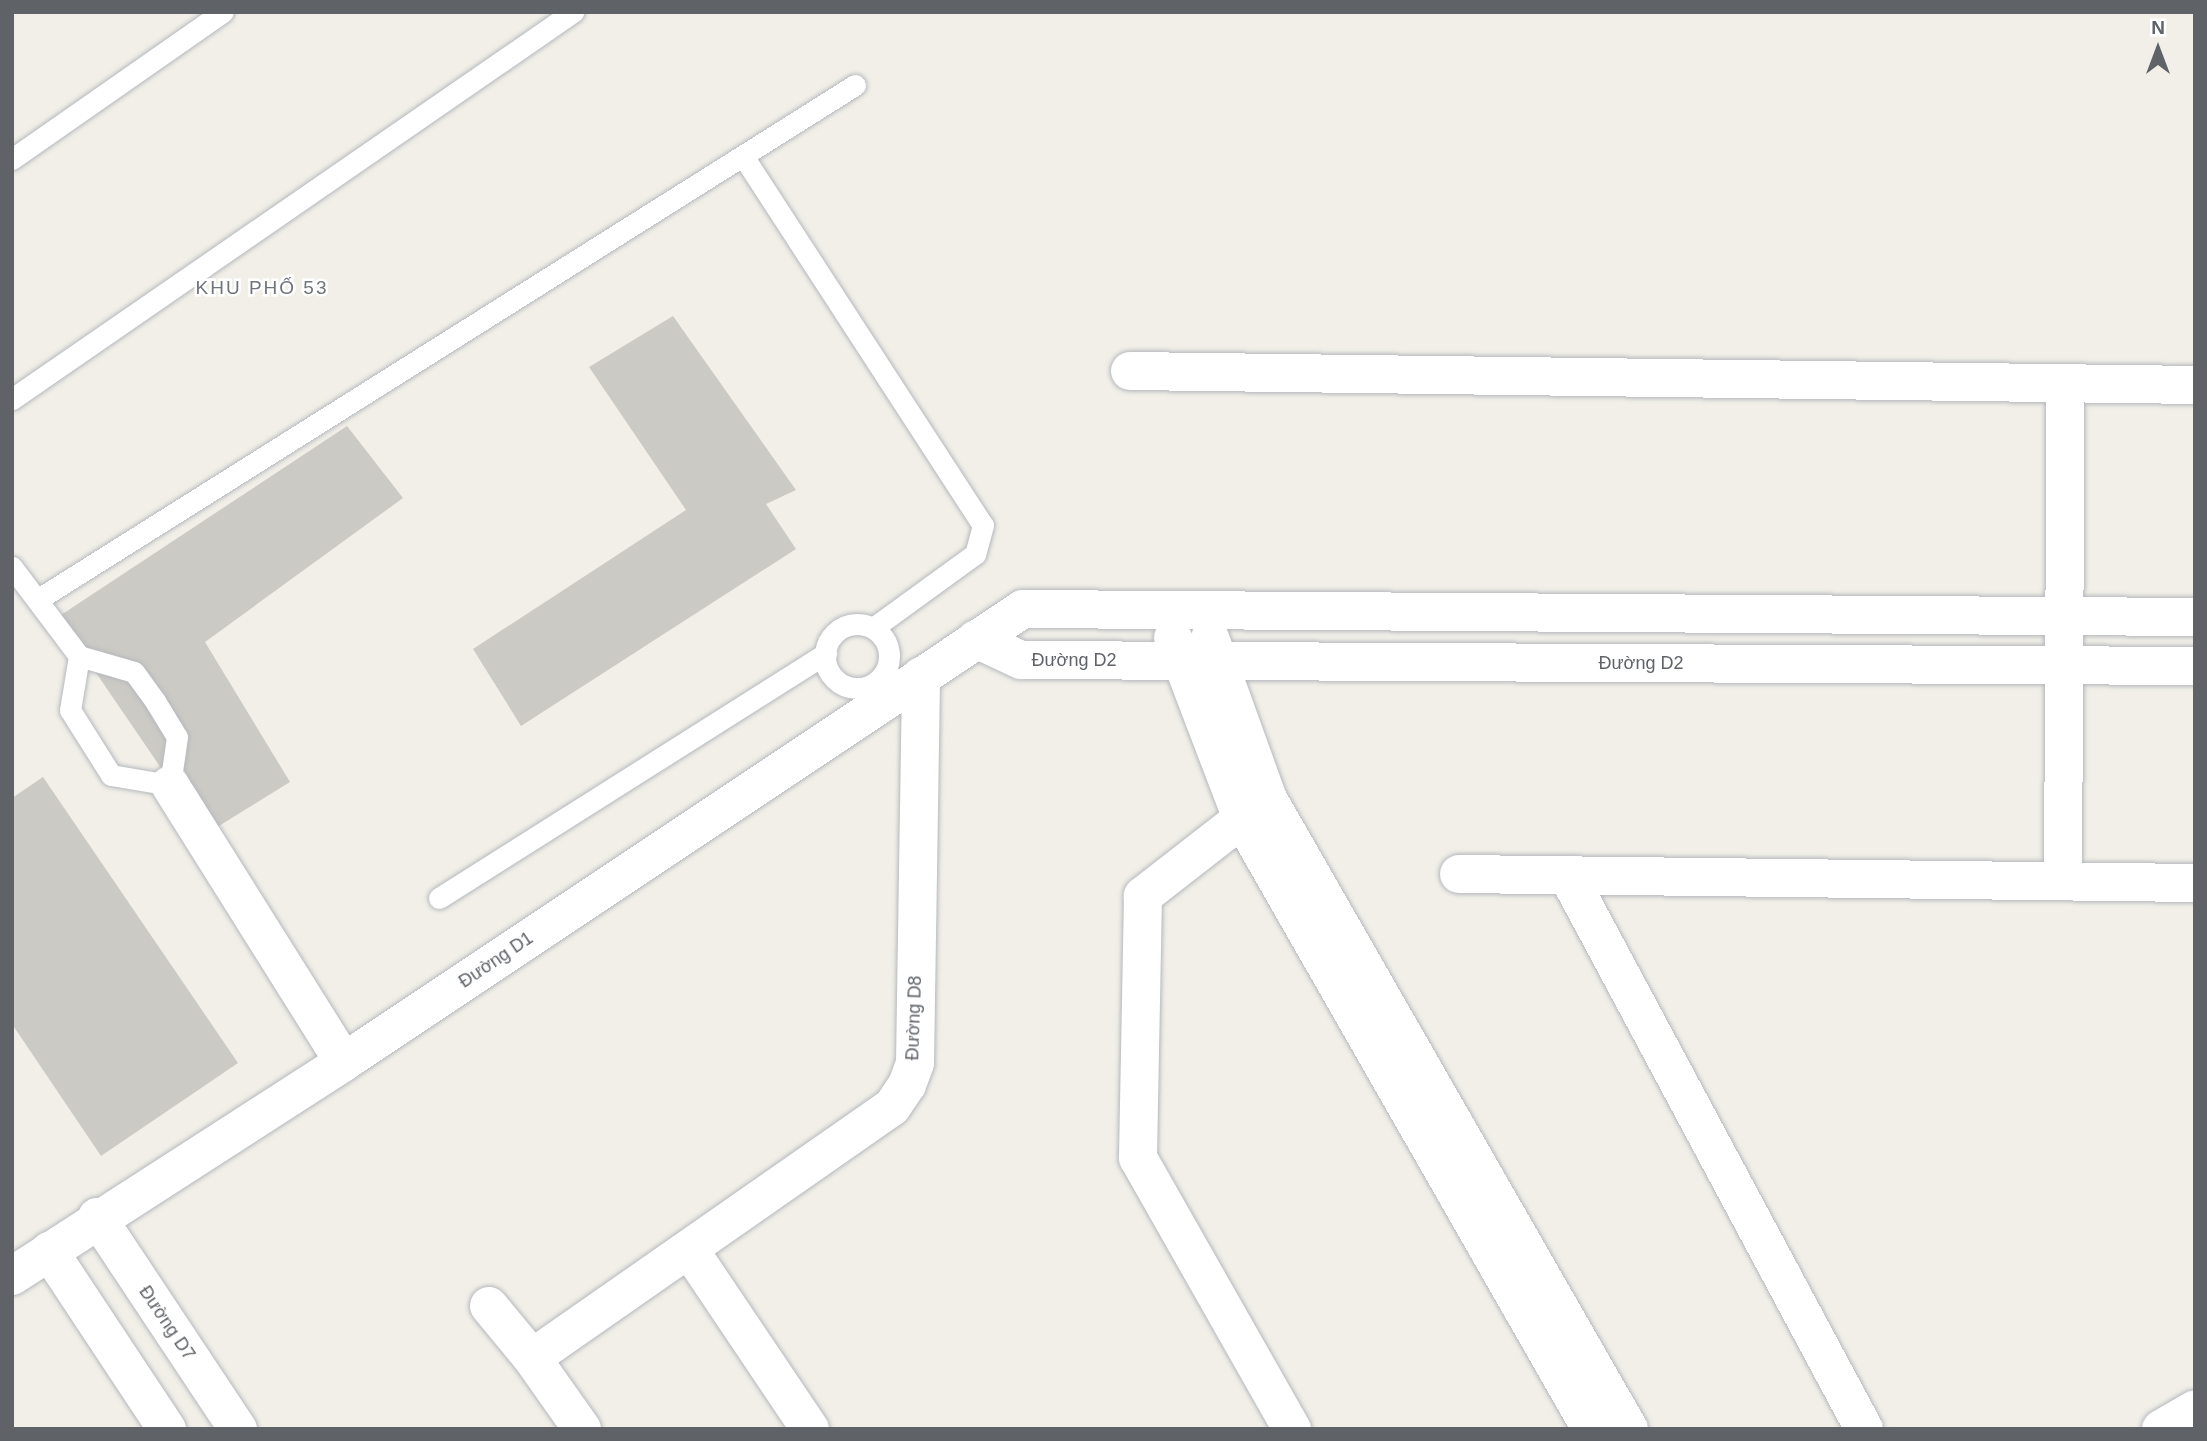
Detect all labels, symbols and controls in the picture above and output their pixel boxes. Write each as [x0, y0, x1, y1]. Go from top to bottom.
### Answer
north arrow [2123, 14, 2193, 84]
text: N [2151, 17, 2165, 38]
district label: KHU PHỐ 53 [197, 277, 327, 299]
street label: Đường D2 [1032, 649, 1116, 671]
street label: Đường D2 [1599, 652, 1683, 674]
street label: Đường D1 [455, 927, 537, 993]
street label: Đường D8 [902, 975, 926, 1061]
street label: Đường D7 [134, 1282, 200, 1364]

